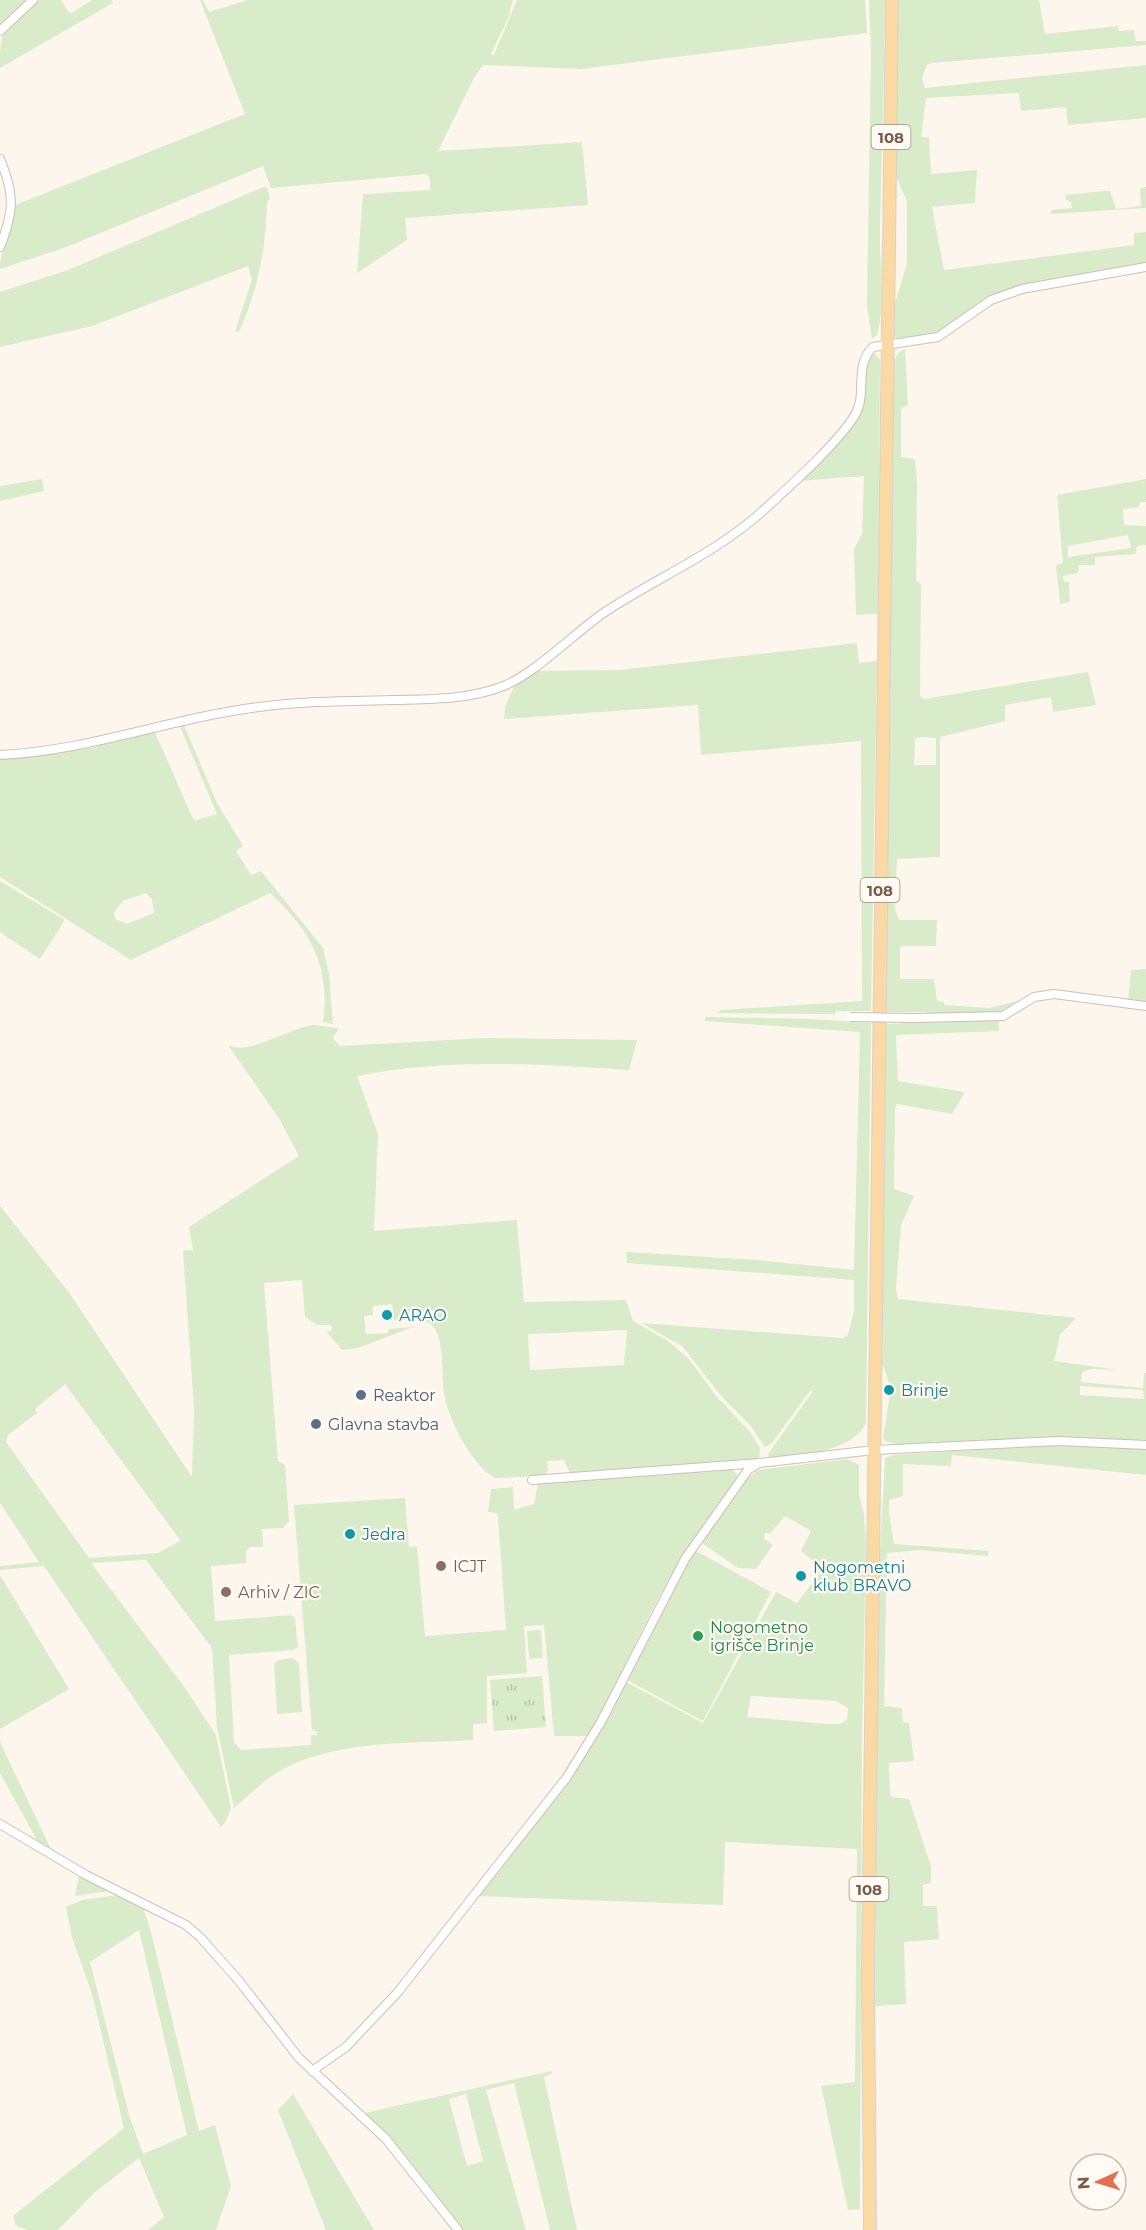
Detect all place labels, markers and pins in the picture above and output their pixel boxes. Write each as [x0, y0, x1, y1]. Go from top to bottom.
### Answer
place label: ARAO [399, 1306, 447, 1325]
marker: ARAO [380, 1308, 394, 1322]
place label: Brinje [901, 1381, 949, 1400]
marker: Brinje [882, 1383, 896, 1397]
place label: Reaktor [373, 1386, 436, 1405]
marker: Reaktor [354, 1388, 368, 1402]
place label: Glavna stavba [328, 1415, 439, 1434]
marker: Glavna stavba [309, 1417, 323, 1431]
place label: Jedra [361, 1525, 406, 1544]
marker: Jedra [343, 1527, 357, 1541]
place label: ICJT [453, 1557, 487, 1576]
place label: Nogometni klub BRAVO [813, 1558, 911, 1595]
marker: ICJT [434, 1559, 448, 1573]
marker: Nogometni klub BRAVO [794, 1569, 808, 1583]
place label: Arhiv / ZIC [238, 1583, 320, 1602]
marker: Arhiv / ZIC [219, 1585, 233, 1599]
place label: Nogometno igrišče Brinje [710, 1618, 814, 1655]
marker: Nogometno igrišče Brinje [691, 1629, 705, 1643]

